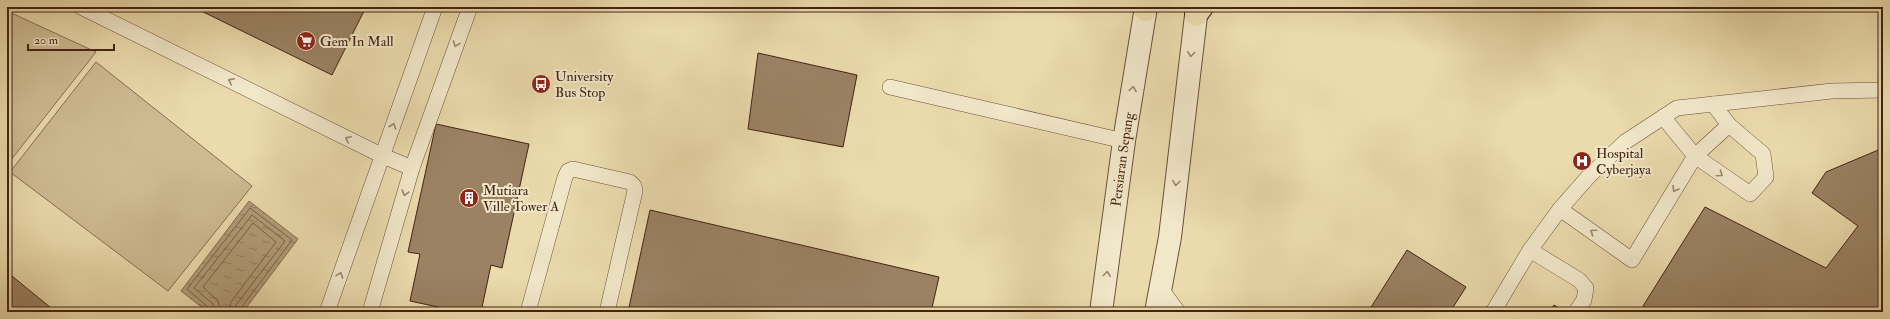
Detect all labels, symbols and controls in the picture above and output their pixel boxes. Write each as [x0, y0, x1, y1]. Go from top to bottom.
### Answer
scale bar [28, 26, 114, 52]
supermarket icon: Gem In Mall [295, 30, 317, 52]
text: 20 m [34, 33, 59, 48]
place label: Gem In Mall [320, 33, 394, 50]
one-way arrow [452, 40, 460, 47]
one-way arrow [1187, 51, 1196, 57]
place label: University Bus Stop [555, 68, 614, 102]
bus stop icon: University Bus Stop [530, 73, 552, 95]
one-way arrow [228, 78, 235, 86]
one-way arrow [1128, 86, 1136, 92]
street label: Persiaran Sepang [1107, 110, 1138, 208]
one-way arrow [388, 123, 397, 130]
one-way arrow [344, 136, 352, 144]
place label: Hospital Cyberjaya [1596, 145, 1651, 179]
hospital icon: Hospital Cyberjaya [1571, 150, 1593, 172]
one-way arrow [1716, 169, 1723, 177]
one-way arrow [1172, 180, 1181, 186]
place label: Mutiara Ville Tower A [483, 182, 559, 215]
one-way arrow [1672, 185, 1679, 192]
building icon: Mutiara Ville Tower A [458, 187, 480, 209]
one-way arrow [401, 189, 410, 196]
one-way arrow [1590, 230, 1597, 237]
one-way arrow [1102, 270, 1111, 277]
one-way arrow [336, 272, 344, 279]

